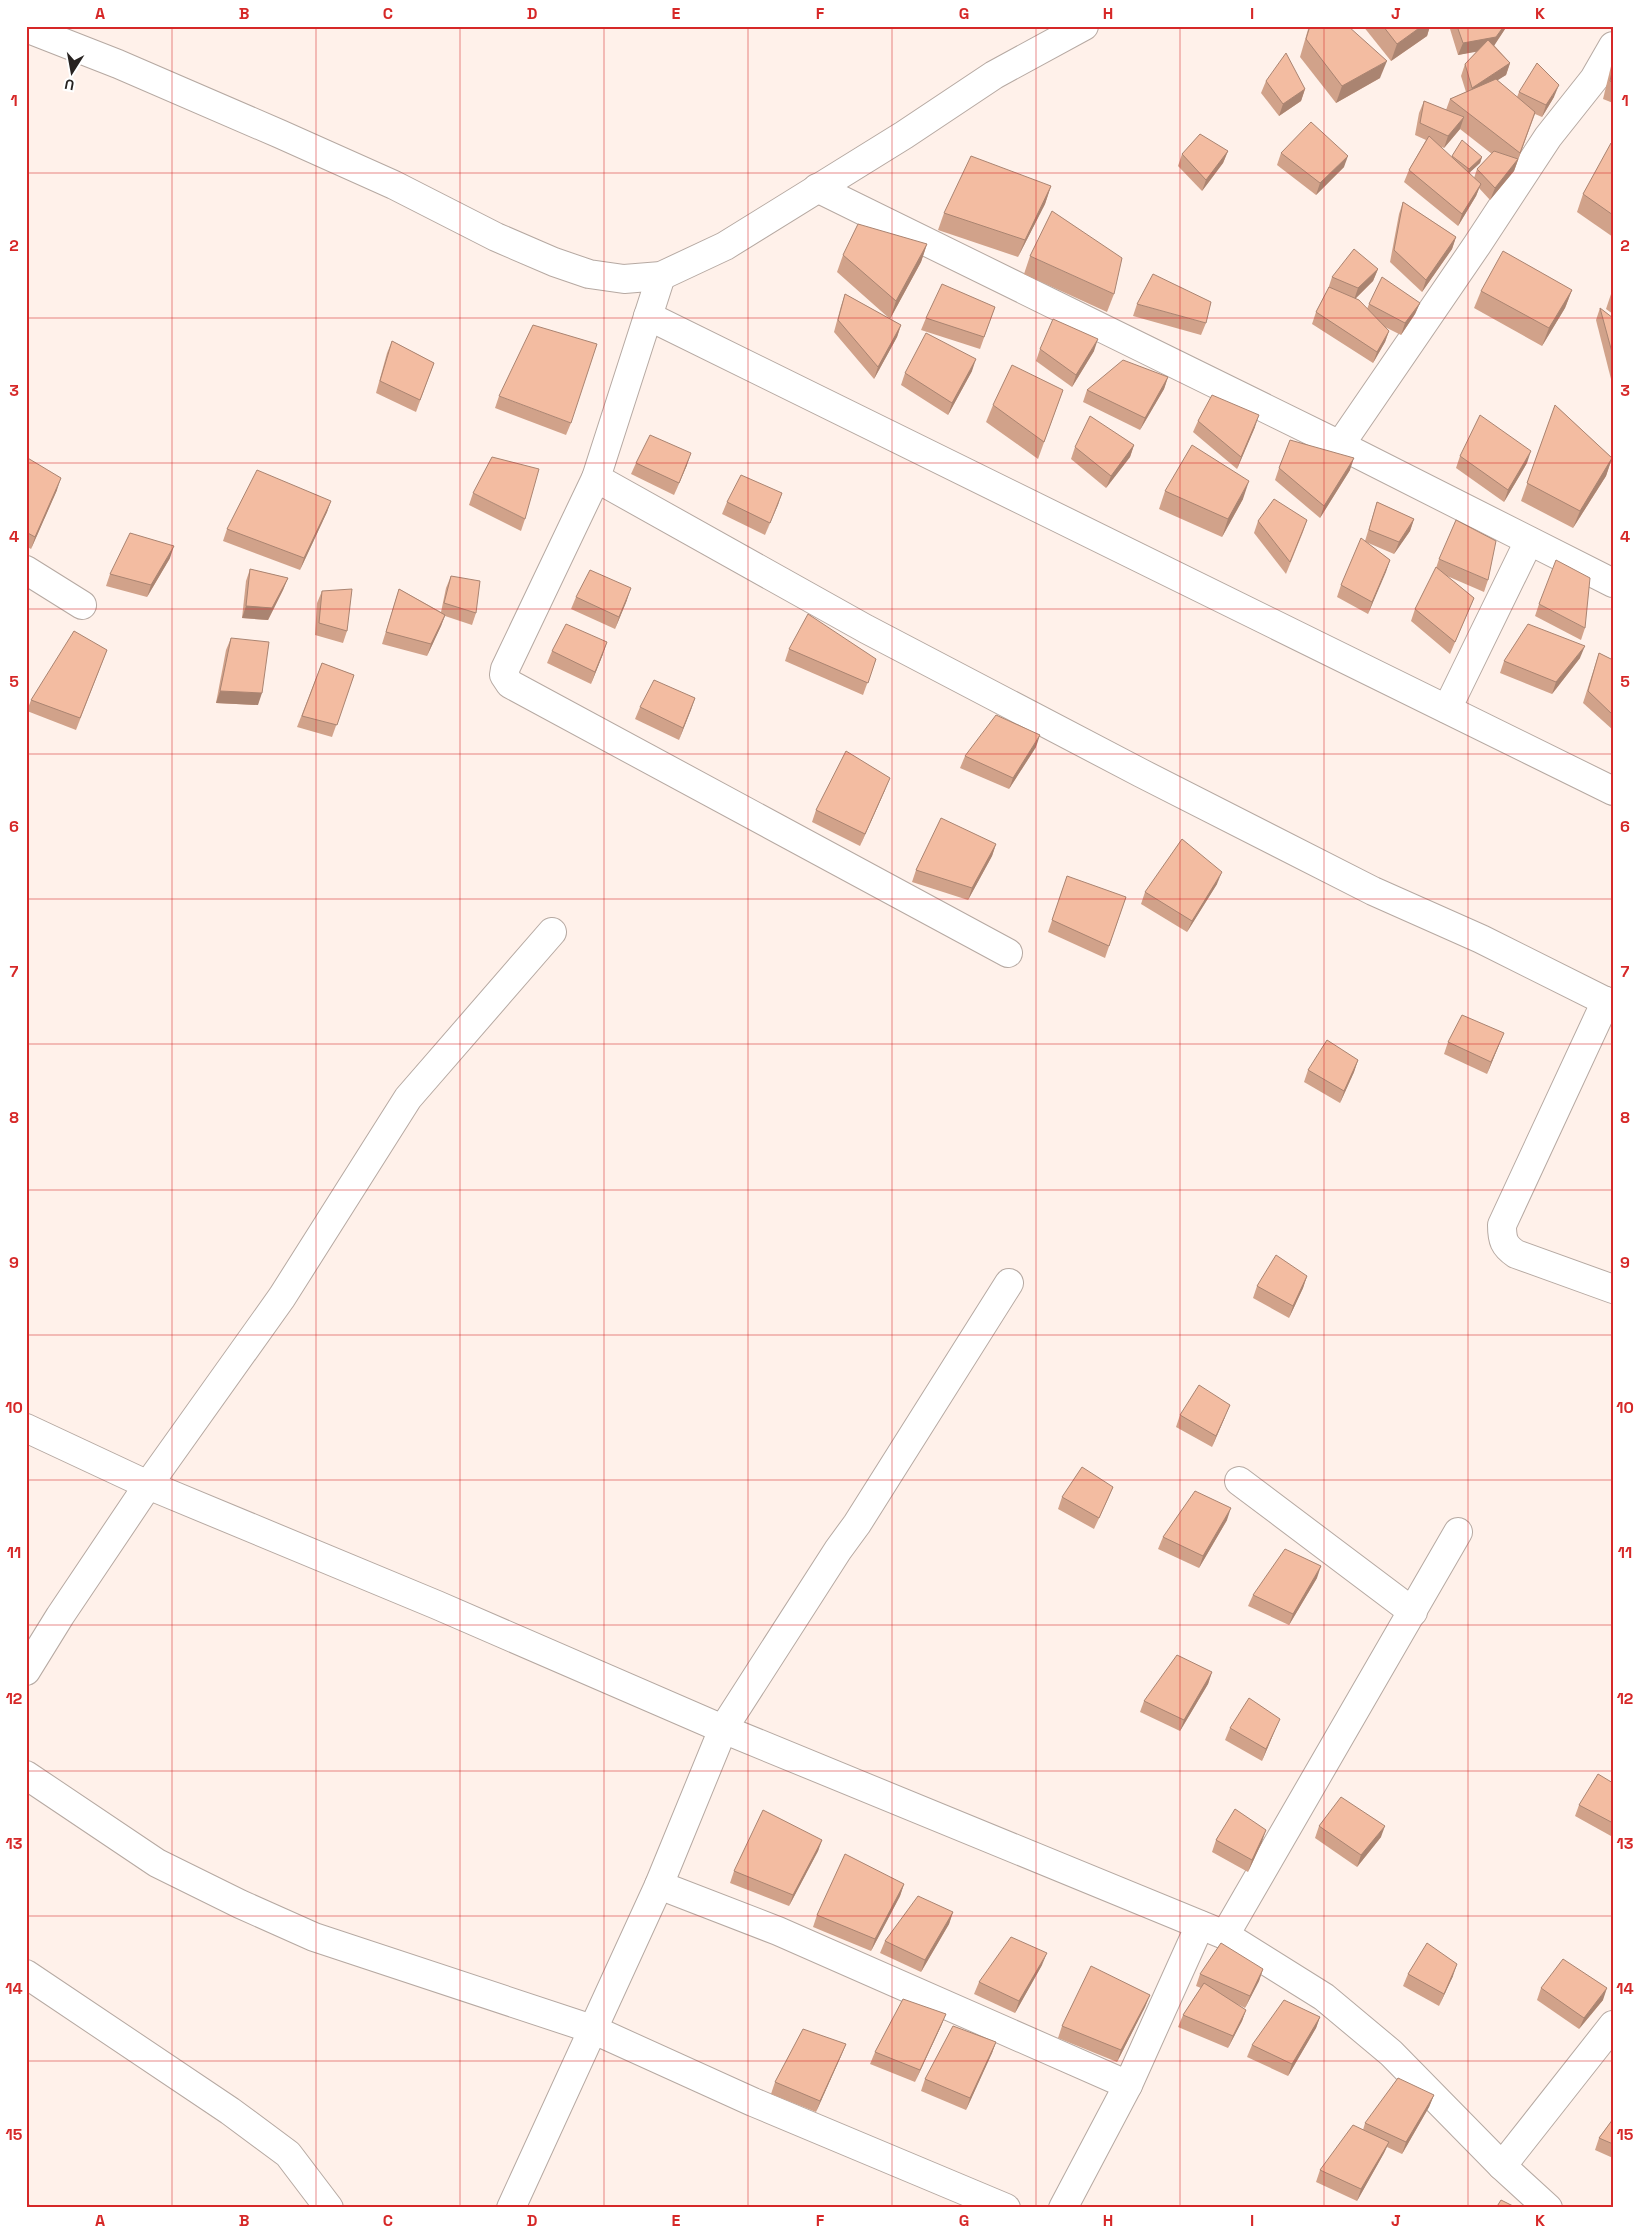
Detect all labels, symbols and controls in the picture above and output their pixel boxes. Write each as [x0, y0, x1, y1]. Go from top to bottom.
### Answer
text: A [95, 3, 105, 24]
text: B [239, 3, 249, 24]
text: C [383, 3, 393, 24]
text: D [527, 3, 537, 24]
text: E [672, 3, 681, 24]
text: F [816, 3, 825, 24]
text: G [959, 3, 969, 24]
text: H [1103, 3, 1113, 24]
text: I [1250, 3, 1254, 24]
text: J [1391, 3, 1401, 24]
text: K [1535, 3, 1545, 24]
north arrow [48, 48, 98, 98]
text: U [63, 75, 76, 94]
text: 1 [10, 90, 18, 111]
text: 1 [1621, 90, 1629, 111]
text: 2 [9, 235, 19, 256]
text: 2 [1620, 235, 1630, 256]
text: 3 [9, 380, 19, 401]
text: 3 [1620, 380, 1630, 401]
text: 4 [9, 526, 19, 547]
text: 4 [1620, 526, 1630, 547]
text: 5 [9, 671, 19, 692]
text: 5 [1620, 671, 1630, 692]
text: 6 [9, 816, 19, 837]
text: 6 [1620, 816, 1630, 837]
text: 7 [10, 961, 19, 982]
text: 7 [1621, 961, 1630, 982]
text: 8 [9, 1107, 19, 1128]
text: 8 [1620, 1107, 1630, 1128]
text: 9 [9, 1252, 19, 1273]
text: 9 [1620, 1252, 1630, 1273]
text: 10 [5, 1397, 23, 1418]
text: 10 [1616, 1397, 1634, 1418]
text: 11 [7, 1542, 21, 1563]
text: 11 [1618, 1542, 1632, 1563]
text: 12 [6, 1688, 22, 1709]
text: 12 [1617, 1688, 1633, 1709]
text: 13 [6, 1833, 23, 1854]
text: 13 [1617, 1833, 1634, 1854]
text: 14 [5, 1978, 23, 1999]
text: 14 [1616, 1978, 1634, 1999]
text: 15 [6, 2124, 23, 2145]
text: 15 [1617, 2124, 1634, 2145]
text: A [95, 2210, 105, 2231]
text: B [239, 2210, 249, 2231]
text: C [383, 2210, 393, 2231]
text: D [527, 2210, 537, 2231]
text: E [672, 2210, 681, 2231]
text: F [816, 2210, 825, 2231]
text: G [959, 2210, 969, 2231]
text: H [1103, 2210, 1113, 2231]
text: I [1250, 2210, 1254, 2231]
text: J [1391, 2210, 1401, 2231]
text: K [1535, 2210, 1545, 2231]

